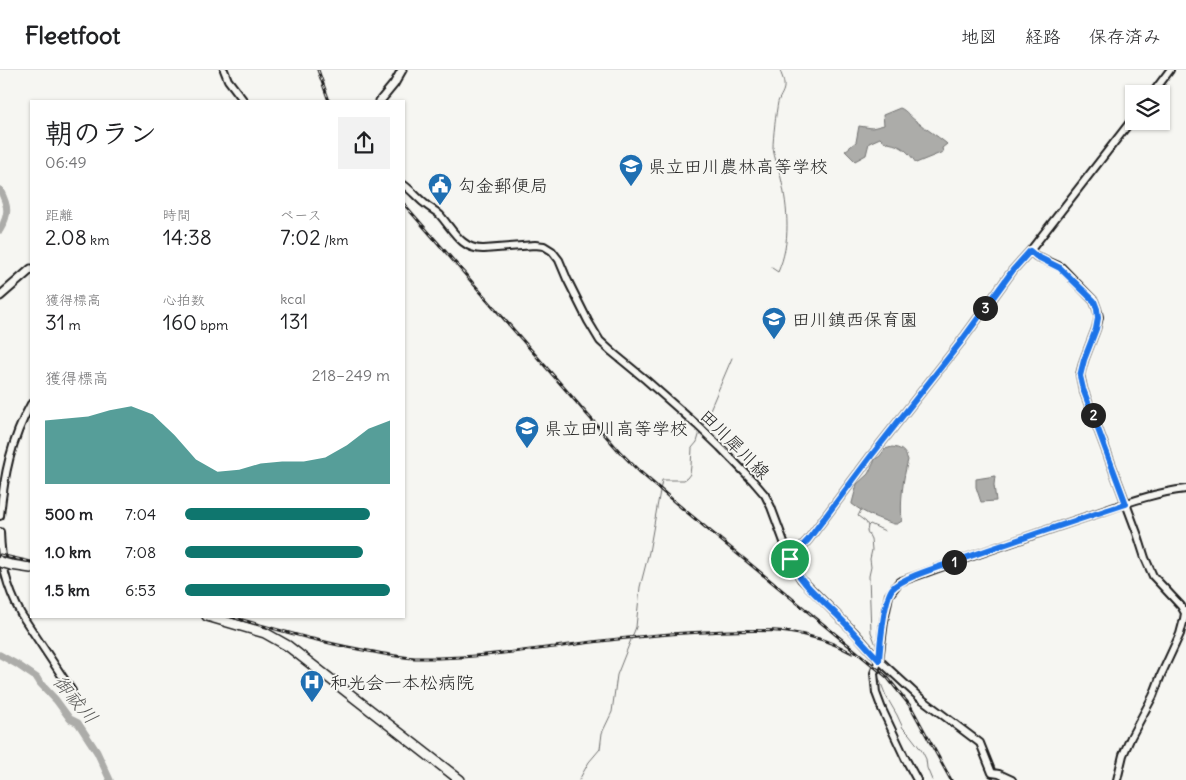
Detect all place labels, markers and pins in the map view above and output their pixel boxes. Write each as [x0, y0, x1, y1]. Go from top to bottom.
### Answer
school or university icon: 県立田川農林高等学校 [618, 153, 644, 187]
place label: 県立田川農林高等学校 [648, 155, 828, 178]
public building icon: 勾金郵便局 [427, 172, 453, 206]
place label: 勾金郵便局 [458, 174, 548, 197]
pin: 3 [972, 296, 998, 320]
school or university icon: 田川鎮西保育園 [761, 306, 787, 340]
place label: 田川鎮西保育園 [792, 308, 918, 331]
pin: 2 [1080, 402, 1106, 428]
school or university icon: 県立田川高等学校 [514, 415, 540, 449]
place label: 県立田川高等学校 [544, 417, 688, 440]
pin [769, 538, 811, 580]
pin: 1 [942, 550, 966, 574]
hospital icon: 和光会一本松病院 [299, 669, 325, 703]
place label: 和光会一本松病院 [330, 671, 474, 694]

